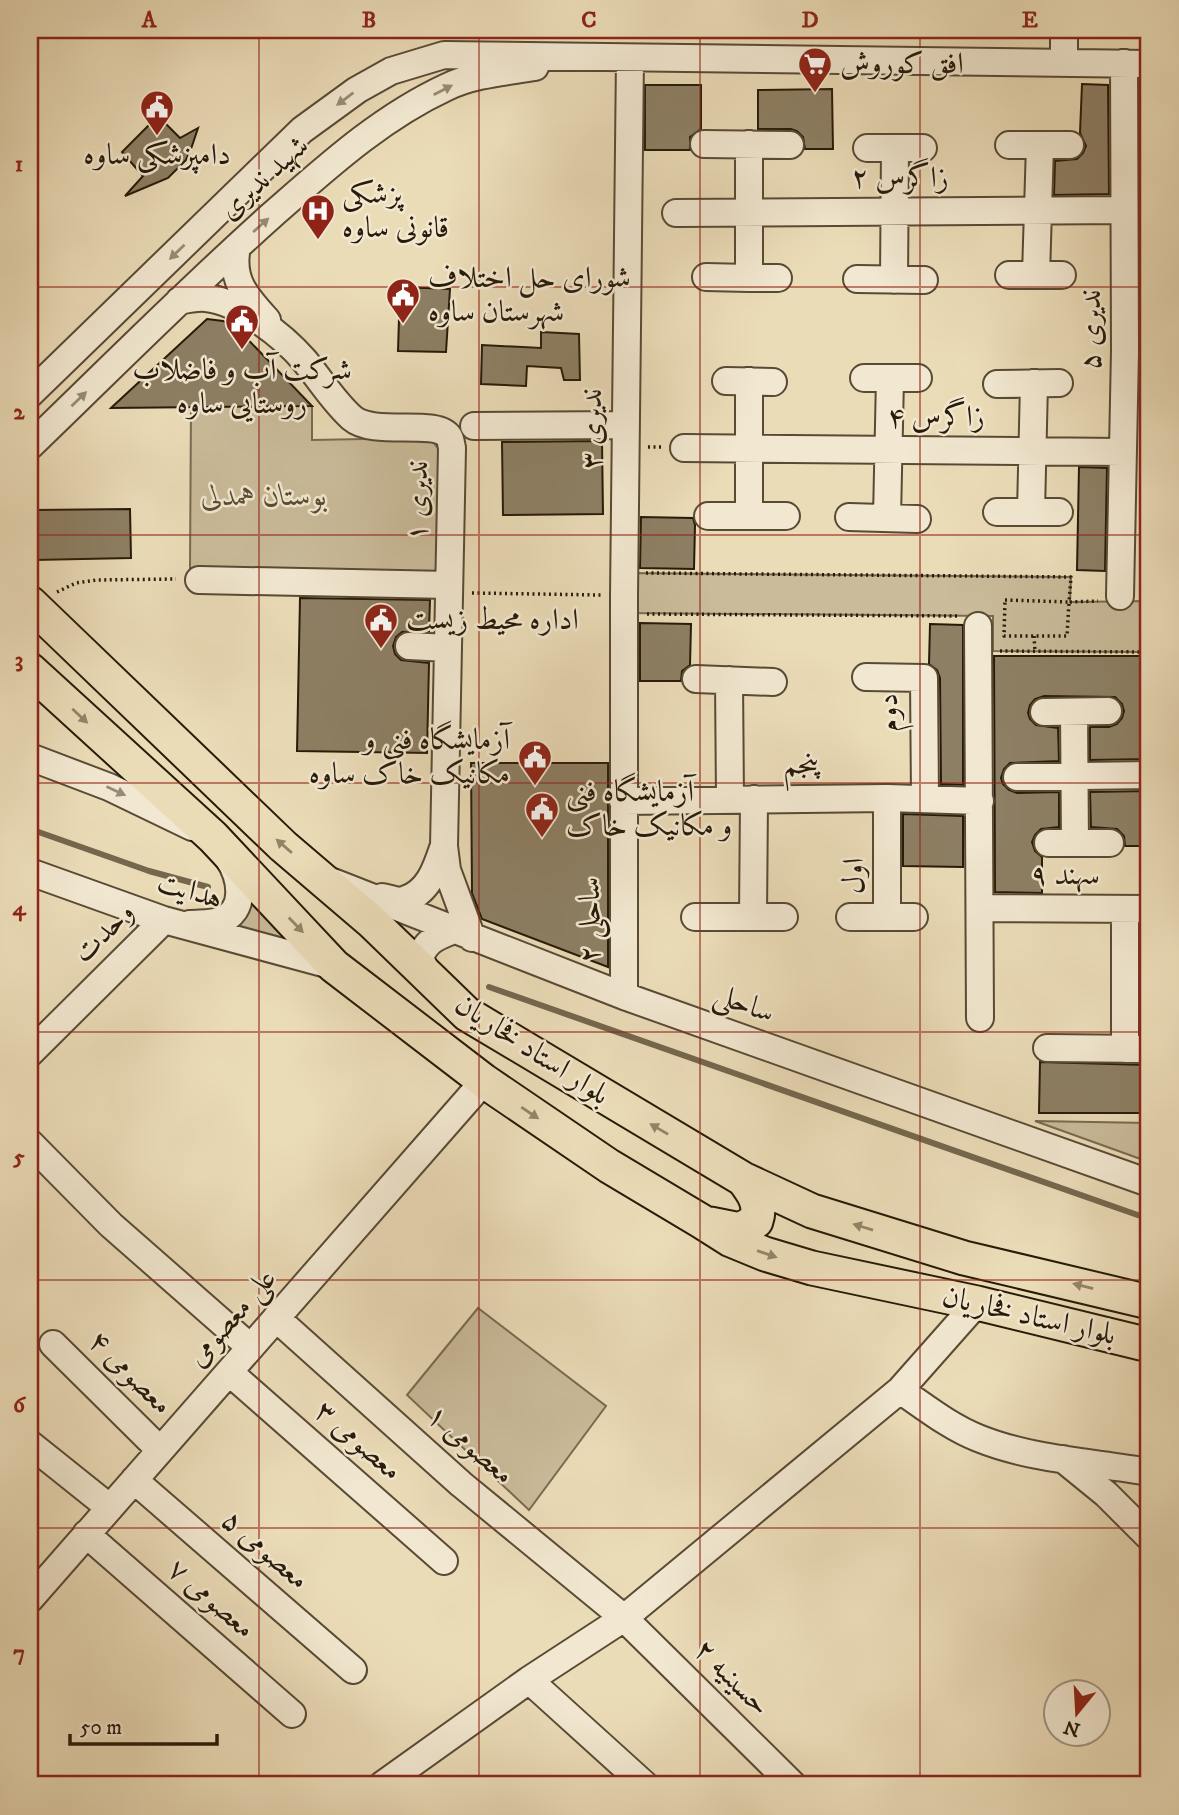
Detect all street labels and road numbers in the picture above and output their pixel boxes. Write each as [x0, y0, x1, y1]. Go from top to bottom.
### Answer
street label: شهید ندیری [211, 128, 317, 228]
street label: زاگرس ۲ [851, 157, 949, 197]
street label: ندیری ۵ [1073, 290, 1110, 370]
street label: ندیری ۳ [574, 389, 611, 469]
street label: زاگرس ۴ [887, 396, 985, 436]
street label: ندیری ۱ [399, 460, 437, 542]
street label: دوم [870, 692, 914, 733]
street label: پنجم [783, 746, 822, 792]
street label: سهند ۹ [1030, 857, 1100, 894]
street label: اول [836, 858, 873, 894]
street label: هدایت [153, 864, 227, 918]
street label: ساحلی ۲ [572, 877, 611, 963]
street label: وحدت [65, 894, 143, 972]
street label: ساحلی [708, 976, 779, 1034]
street label: بلوار استاد فخاریان [448, 986, 616, 1114]
street label: علی معصومی [179, 1261, 286, 1376]
street label: بلوار استاد فخاریان [938, 1278, 1120, 1354]
street label: معصومی ۴ [80, 1323, 180, 1423]
street label: معصومی ۳ [306, 1393, 410, 1489]
street label: معصومی ۱ [418, 1397, 522, 1493]
street label: معصومی ۵ [213, 1502, 317, 1598]
street label: معصومی ۷ [159, 1551, 263, 1647]
street label: حسینیه ۲ [686, 1632, 778, 1724]

